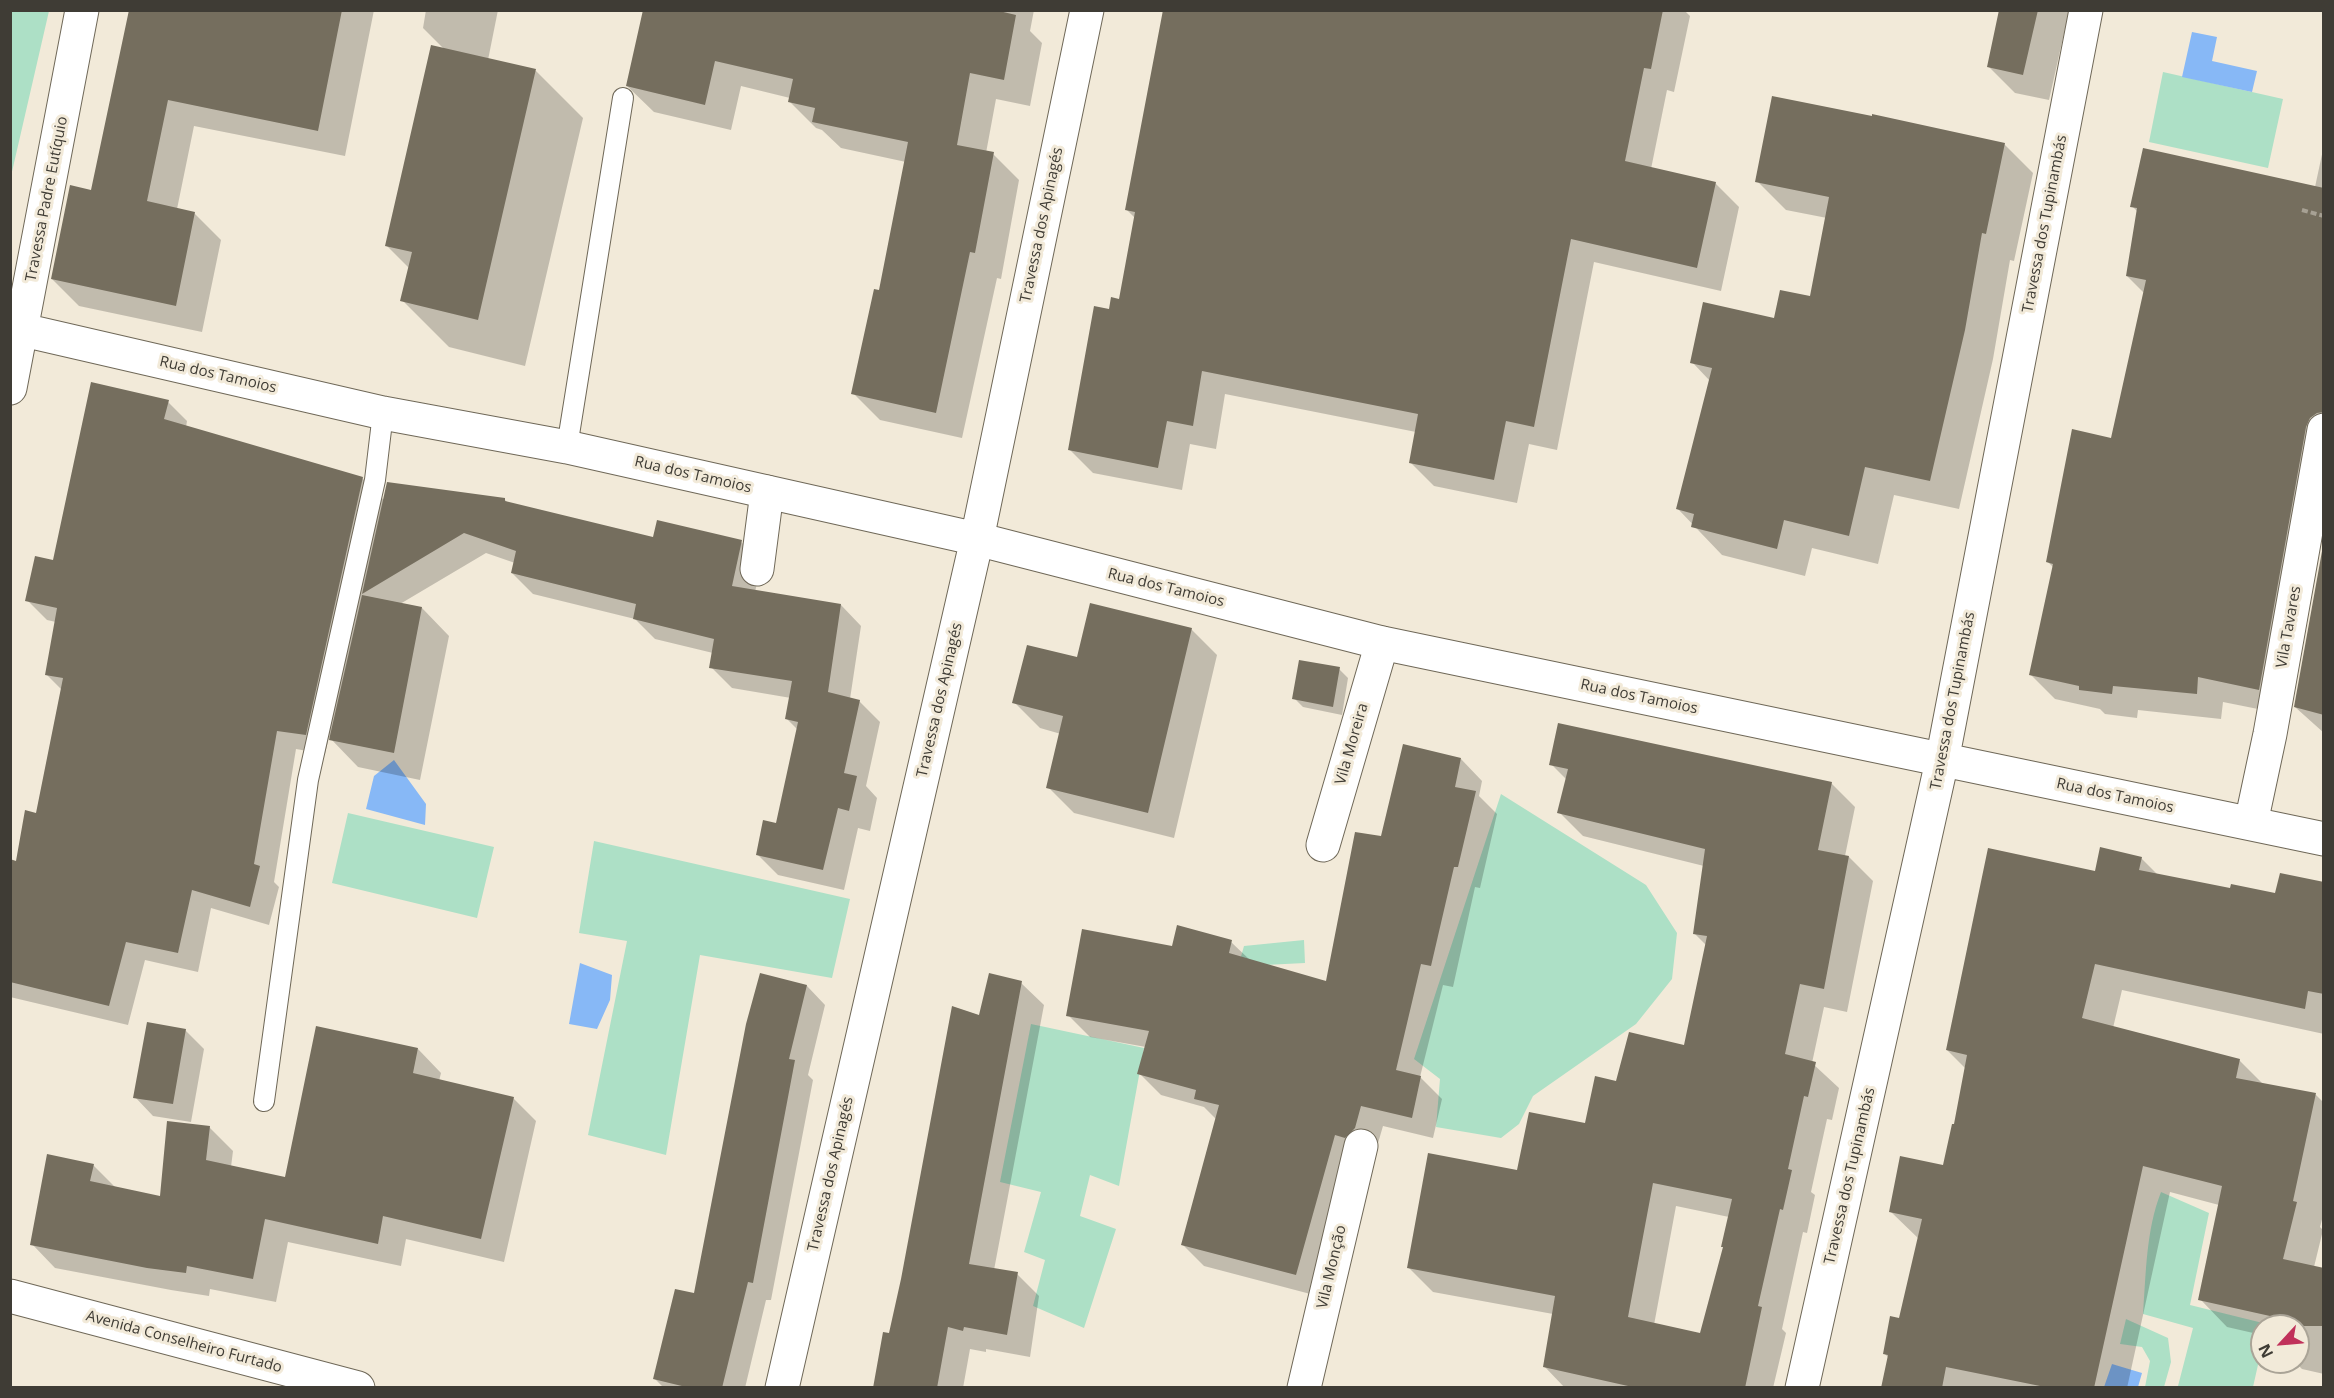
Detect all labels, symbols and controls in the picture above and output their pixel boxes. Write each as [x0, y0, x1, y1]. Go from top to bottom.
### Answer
street label: Travessa Padre Eutíquio [22, 115, 72, 283]
street label: Travessa dos Tupinambás [2019, 133, 2071, 315]
street label: Travessa dos Apinagés [1017, 146, 1067, 304]
street label: Rua dos Tamoios [158, 353, 278, 397]
street label: Rua dos Tamoios [633, 453, 753, 497]
street label: Rua dos Tamoios [1106, 565, 1226, 611]
street label: Vila Tavares [2273, 585, 2305, 669]
street label: Travessa dos Tupinambás [1927, 610, 1979, 792]
street label: Travessa dos Apinagés [913, 621, 967, 779]
street label: Rua dos Tamoios [1579, 676, 1699, 718]
street label: Vila Moreira [1332, 701, 1372, 787]
street label: Rua dos Tamoios [2055, 775, 2175, 817]
street label: Travessa dos Tupinambás [1821, 1086, 1879, 1266]
street label: Travessa dos Apinagés [804, 1095, 858, 1253]
street label: Vila Monção [1314, 1224, 1350, 1310]
street label: Avenida Conselheiro Furtado [84, 1307, 284, 1377]
north arrow [2250, 1314, 2310, 1374]
text: N [2253, 1340, 2278, 1362]

